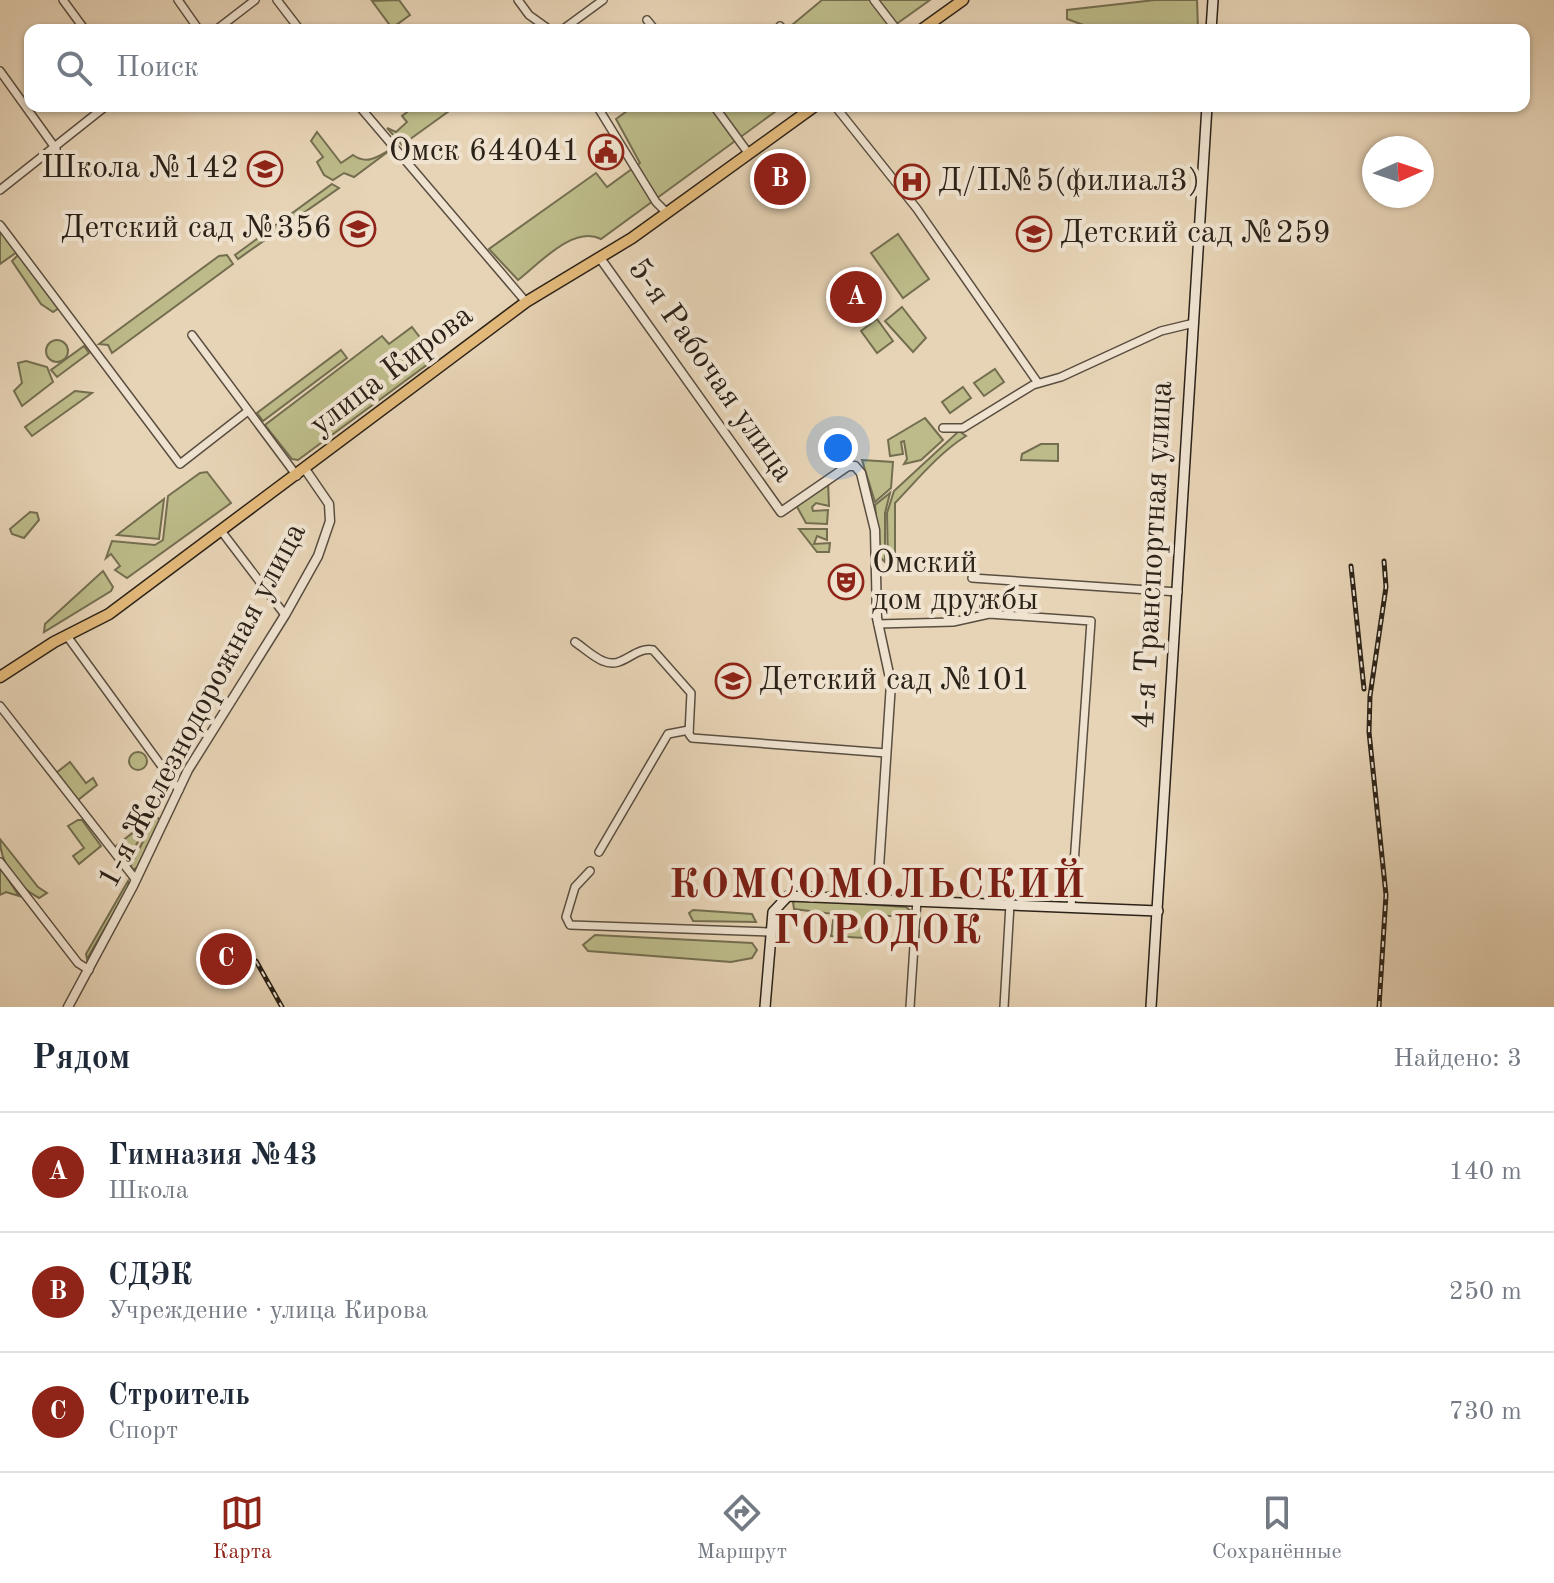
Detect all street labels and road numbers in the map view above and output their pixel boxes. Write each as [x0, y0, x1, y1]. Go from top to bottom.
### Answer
street label: 5-я Рабочая улица [621, 253, 799, 489]
street label: улица Кирова [305, 299, 480, 442]
street label: 4-я Транспортная улица [1129, 380, 1179, 730]
street label: 1-я Железнодорожная улица [93, 518, 313, 894]

